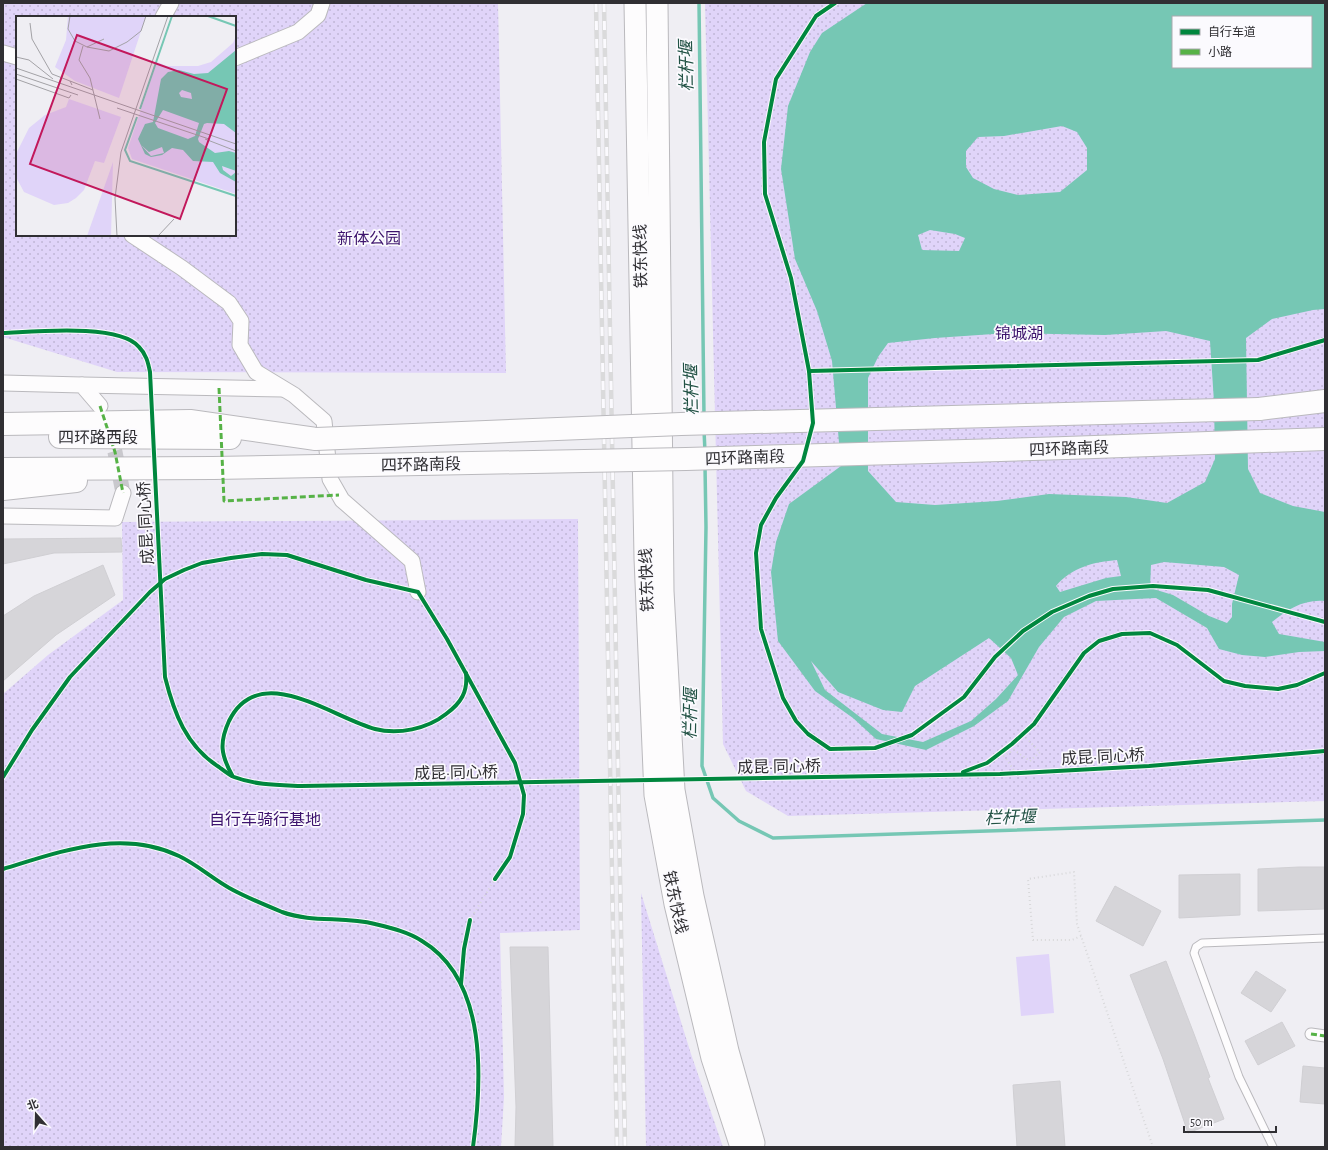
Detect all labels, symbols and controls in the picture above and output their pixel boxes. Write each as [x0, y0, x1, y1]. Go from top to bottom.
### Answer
inset map [16, 16, 236, 236]
legend [1172, 16, 1312, 68]
text: 自行车道 [1208, 25, 1256, 38]
water label: 栏杆堰 [677, 37, 695, 92]
text: 小路 [1208, 45, 1232, 58]
street label: 铁东快线 [631, 224, 650, 288]
park label: 新体公园 [337, 230, 401, 247]
park label: 锦城湖 [995, 325, 1043, 342]
water label: 栏杆堰 [682, 361, 700, 416]
street label: 四环路西段 [58, 429, 138, 446]
street label: 四环路南段 [1029, 439, 1109, 458]
street label: 四环路南段 [705, 448, 785, 467]
street label: 四环路南段 [381, 455, 461, 474]
street label: 成昆·同心桥 [136, 481, 156, 565]
street label: 铁东快线 [637, 548, 656, 612]
water label: 栏杆堰 [681, 685, 699, 740]
street label: 成昆·同心桥 [1061, 747, 1145, 767]
street label: 成昆·同心桥 [737, 758, 821, 776]
street label: 成昆·同心桥 [414, 764, 498, 782]
water label: 栏杆堰 [984, 807, 1039, 827]
park label: 自行车骑行基地 [209, 811, 321, 828]
street label: 铁东快线 [661, 869, 690, 935]
north arrow [16, 1094, 56, 1134]
text: 北 [26, 1098, 40, 1112]
scale bar [1184, 1108, 1276, 1134]
text: 50 m [1190, 1116, 1213, 1128]

